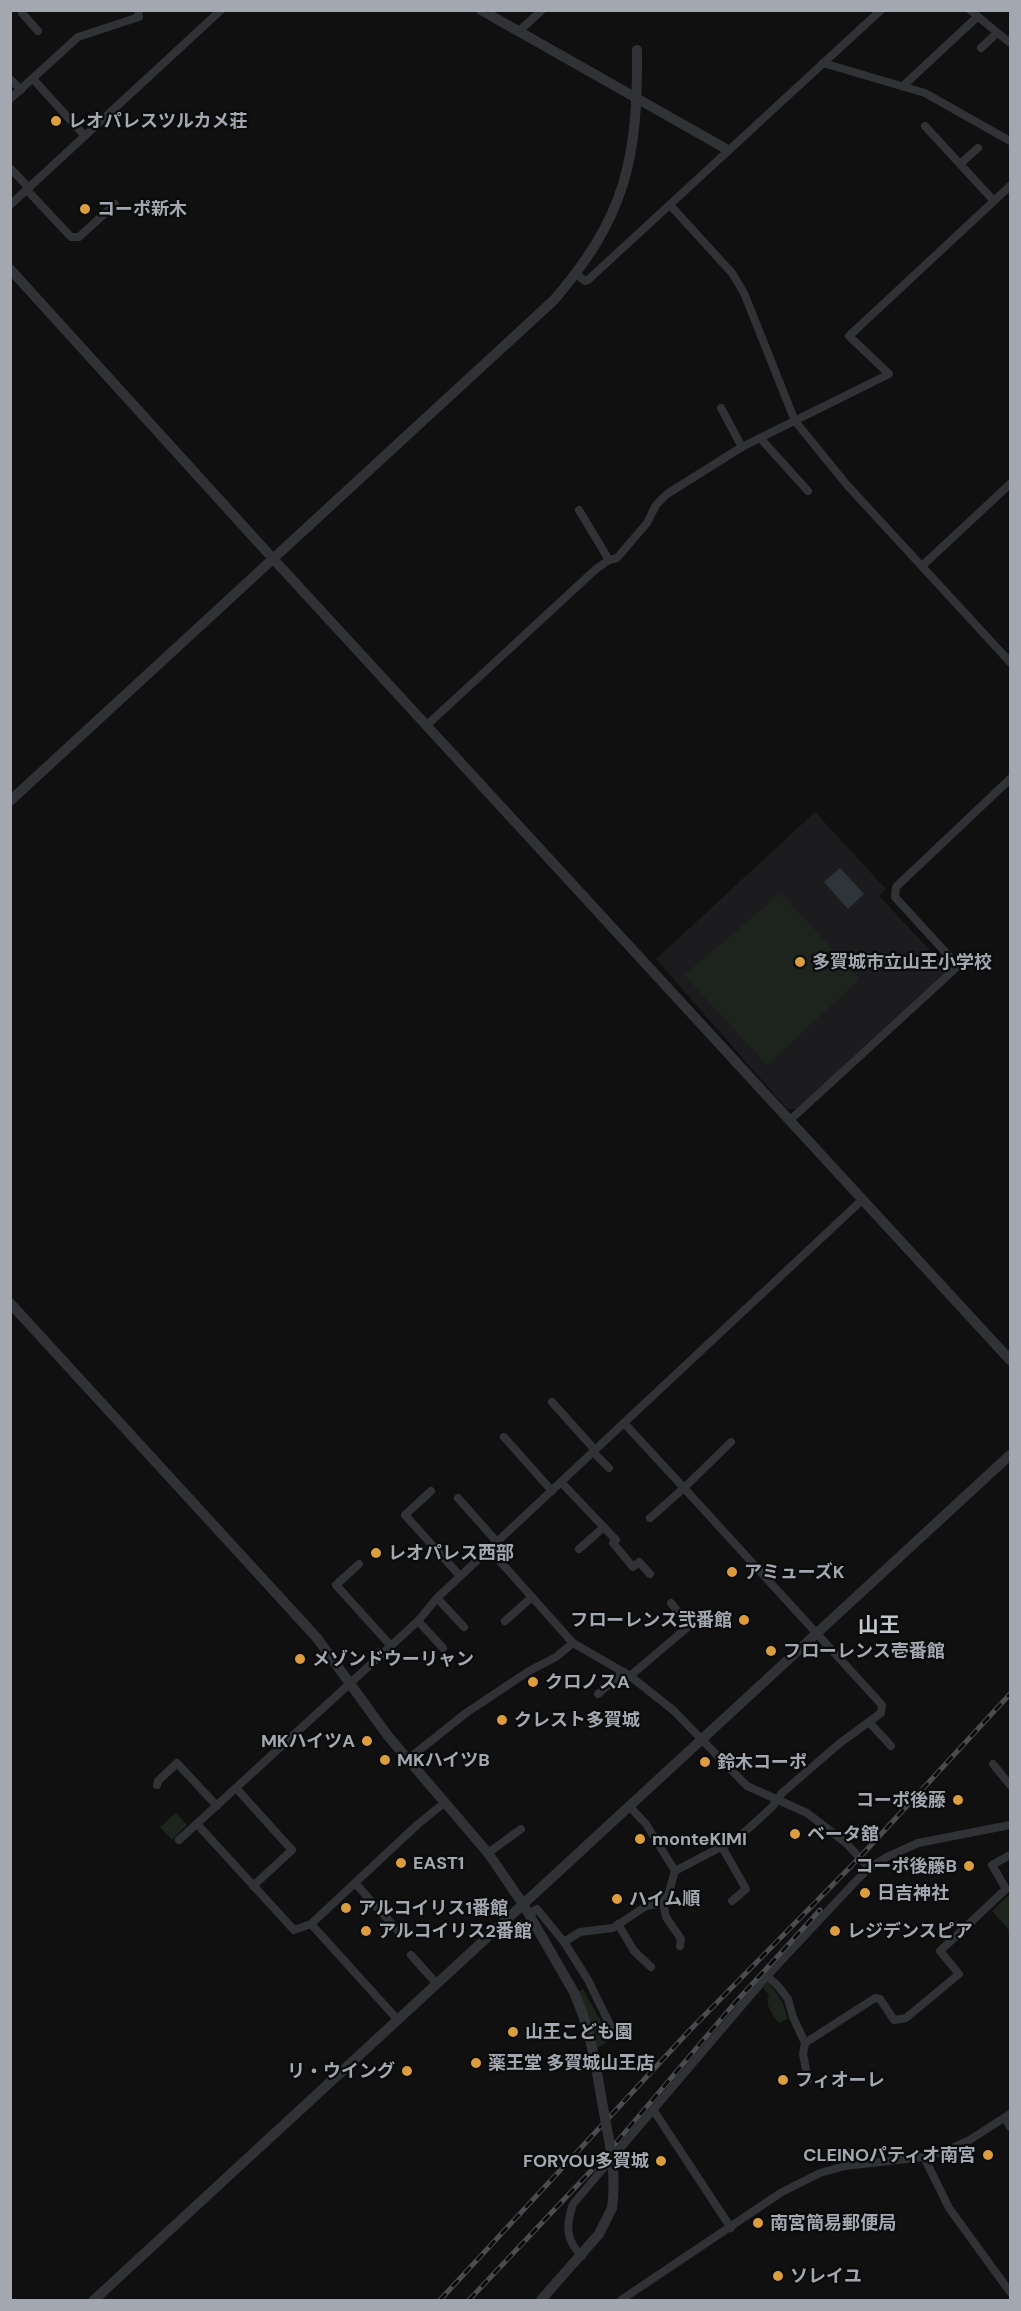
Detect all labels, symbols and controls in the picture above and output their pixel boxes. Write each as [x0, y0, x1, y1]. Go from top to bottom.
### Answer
place label: レオパレスツルカメ荘 [68, 109, 247, 133]
marker: レオパレスツルカメ荘 [49, 114, 63, 128]
place label: コーポ新木 [97, 197, 187, 221]
marker: コーポ新木 [78, 202, 92, 216]
place label: 多賀城市立山王小学校 [812, 950, 992, 974]
marker: 多賀城市立山王小学校 [793, 955, 807, 969]
place label: レオパレス西部 [388, 1541, 514, 1565]
marker: レオパレス西部 [369, 1546, 383, 1560]
place label: アミューズK [744, 1560, 845, 1584]
marker: アミューズK [725, 1565, 739, 1579]
place label: フローレンス弐番館 [570, 1608, 732, 1632]
district label: 山王 [858, 1611, 900, 1639]
marker: フローレンス弐番館 [737, 1613, 751, 1627]
place label: フローレンス壱番館 [783, 1639, 945, 1663]
marker: フローレンス壱番館 [764, 1644, 778, 1658]
place label: メゾンドウーリャン [312, 1647, 474, 1671]
marker: メゾンドウーリャン [293, 1652, 307, 1666]
place label: クロノスA [545, 1670, 630, 1694]
marker: クロノスA [526, 1675, 540, 1689]
place label: クレスト多賀城 [514, 1708, 640, 1732]
marker: クレスト多賀城 [495, 1713, 509, 1727]
place label: MKハイツA [261, 1729, 355, 1753]
marker: MKハイツA [360, 1734, 374, 1748]
place label: MKハイツB [397, 1748, 490, 1772]
place label: 鈴木コーポ [717, 1750, 807, 1774]
marker: MKハイツB [378, 1753, 392, 1767]
marker: 鈴木コーポ [698, 1755, 712, 1769]
place label: コーポ後藤 [856, 1788, 946, 1812]
marker: コーポ後藤 [951, 1793, 965, 1807]
place label: ベータ舘 [807, 1822, 879, 1846]
place label: monteKIMI [652, 1827, 747, 1851]
marker: ベータ舘 [788, 1827, 802, 1841]
marker: monteKIMI [633, 1832, 647, 1846]
place label: EAST1 [413, 1851, 464, 1875]
place label: コーポ後藤B [856, 1854, 957, 1878]
marker: EAST1 [394, 1856, 408, 1870]
marker: コーポ後藤B [962, 1859, 976, 1873]
place label: 日吉神社 [877, 1881, 949, 1905]
marker: 日吉神社 [858, 1886, 872, 1900]
place label: ハイム順 [629, 1887, 700, 1911]
marker: ハイム順 [610, 1892, 624, 1906]
place label: アルコイリス1番館 [358, 1896, 508, 1920]
marker: アルコイリス1番館 [339, 1901, 353, 1915]
place label: アルコイリス2番館 [378, 1919, 532, 1943]
place label: レジデンスピア [847, 1919, 973, 1943]
marker: アルコイリス2番館 [359, 1924, 373, 1938]
marker: レジデンスピア [828, 1924, 842, 1938]
place label: 山王こども園 [525, 2020, 633, 2044]
marker: 山王こども園 [506, 2025, 520, 2039]
place label: 薬王堂 多賀城山王店 [488, 2051, 654, 2075]
marker: 薬王堂 多賀城山王店 [469, 2056, 483, 2070]
place label: リ・ウイング [287, 2059, 395, 2083]
marker: リ・ウイング [400, 2064, 414, 2078]
place label: フィオーレ [795, 2068, 885, 2092]
marker: フィオーレ [776, 2073, 790, 2087]
place label: CLEINOパティオ南宮 [803, 2143, 976, 2167]
marker: CLEINOパティオ南宮 [981, 2148, 995, 2162]
place label: FORYOU多賀城 [523, 2149, 649, 2173]
marker: FORYOU多賀城 [654, 2154, 668, 2168]
place label: 南宮簡易郵便局 [770, 2211, 896, 2235]
marker: 南宮簡易郵便局 [751, 2216, 765, 2230]
place label: ソレイユ [790, 2264, 862, 2288]
marker: ソレイユ [771, 2269, 785, 2283]

